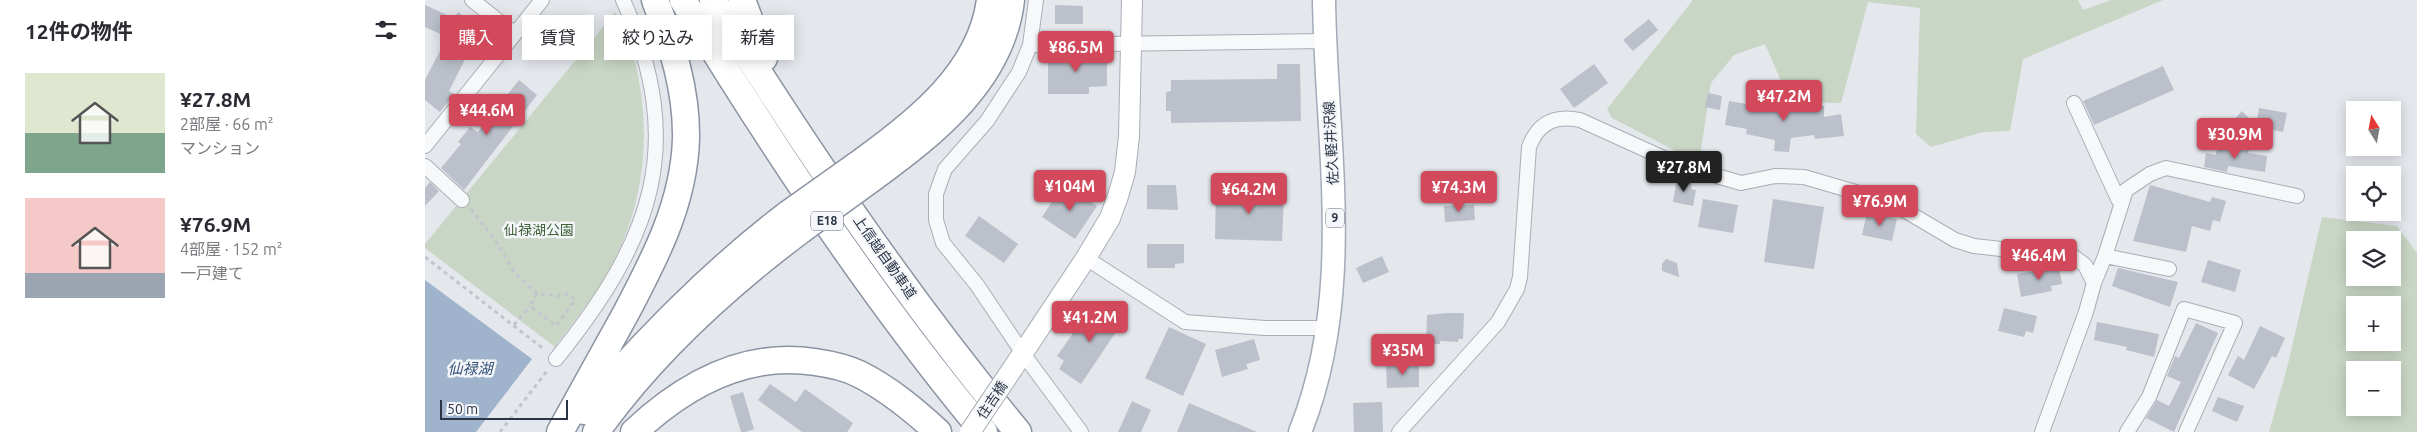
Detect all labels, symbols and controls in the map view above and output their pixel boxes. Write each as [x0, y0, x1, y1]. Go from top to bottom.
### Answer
chip: 購入 [440, 15, 512, 60]
chip: 賃貸 [522, 15, 594, 60]
chip: 絞り込み [604, 15, 712, 60]
chip: 新着 [722, 15, 794, 60]
icon: filters [372, 16, 400, 44]
text: 12件の物件 [25, 19, 133, 43]
pin: ¥86.5M [1035, 30, 1117, 73]
text: ¥86.5M [1049, 38, 1103, 56]
pin: ¥47.2M [1743, 80, 1825, 122]
text: ¥27.8M [180, 87, 251, 111]
text: ¥47.2M [1757, 87, 1811, 105]
icon: home [65, 93, 125, 153]
pin: ¥44.6M [446, 94, 528, 136]
text: ¥44.6M [460, 101, 514, 119]
street label: 佐久軽井沢線 [1321, 101, 1341, 185]
north arrow [2346, 101, 2401, 156]
map controls [2346, 101, 2401, 416]
text: 2部屋 · 66 m² [180, 115, 274, 133]
pin: ¥30.9M [2194, 118, 2276, 160]
text: ¥30.9M [2208, 125, 2262, 143]
text: マンション [180, 139, 260, 157]
pin: ¥27.8M [1643, 150, 1725, 193]
text: ¥27.8M [1657, 158, 1711, 176]
button: locate [2346, 166, 2401, 221]
pin: ¥104M [1035, 170, 1105, 212]
pin: ¥74.3M [1418, 170, 1500, 213]
pin: ¥64.2M [1208, 172, 1290, 215]
text: ¥104M [1045, 177, 1095, 195]
text: ¥74.3M [1432, 178, 1486, 196]
text: ¥64.2M [1222, 180, 1276, 198]
pin: ¥76.9M [1839, 184, 1921, 227]
text: ¥76.9M [1853, 192, 1907, 210]
road number: 9 [1326, 208, 1344, 228]
text: ¥76.9M [180, 212, 251, 236]
road number: E18 [811, 212, 843, 230]
street label: 上信越自動車道 [850, 212, 920, 302]
icon: home [65, 218, 125, 278]
park label: 仙禄湖公園 [504, 222, 574, 238]
button: layers [2346, 231, 2401, 286]
pin: ¥46.4M [1998, 238, 2080, 281]
text: 4部屋 · 152 m² [180, 240, 283, 258]
text: ¥46.4M [2012, 246, 2066, 264]
text: 一戸建て [180, 264, 244, 282]
button: + [2346, 296, 2401, 351]
pin: ¥41.2M [1049, 300, 1131, 343]
text: ¥41.2M [1063, 308, 1117, 326]
pin: ¥35M [1373, 334, 1433, 376]
text: ¥35M [1382, 341, 1424, 359]
water label: 仙禄湖 [447, 360, 494, 377]
button: − [2346, 361, 2401, 416]
street label: 住吉橋 [974, 378, 1010, 422]
scale bar [440, 397, 567, 420]
text: 50 m [447, 401, 478, 417]

